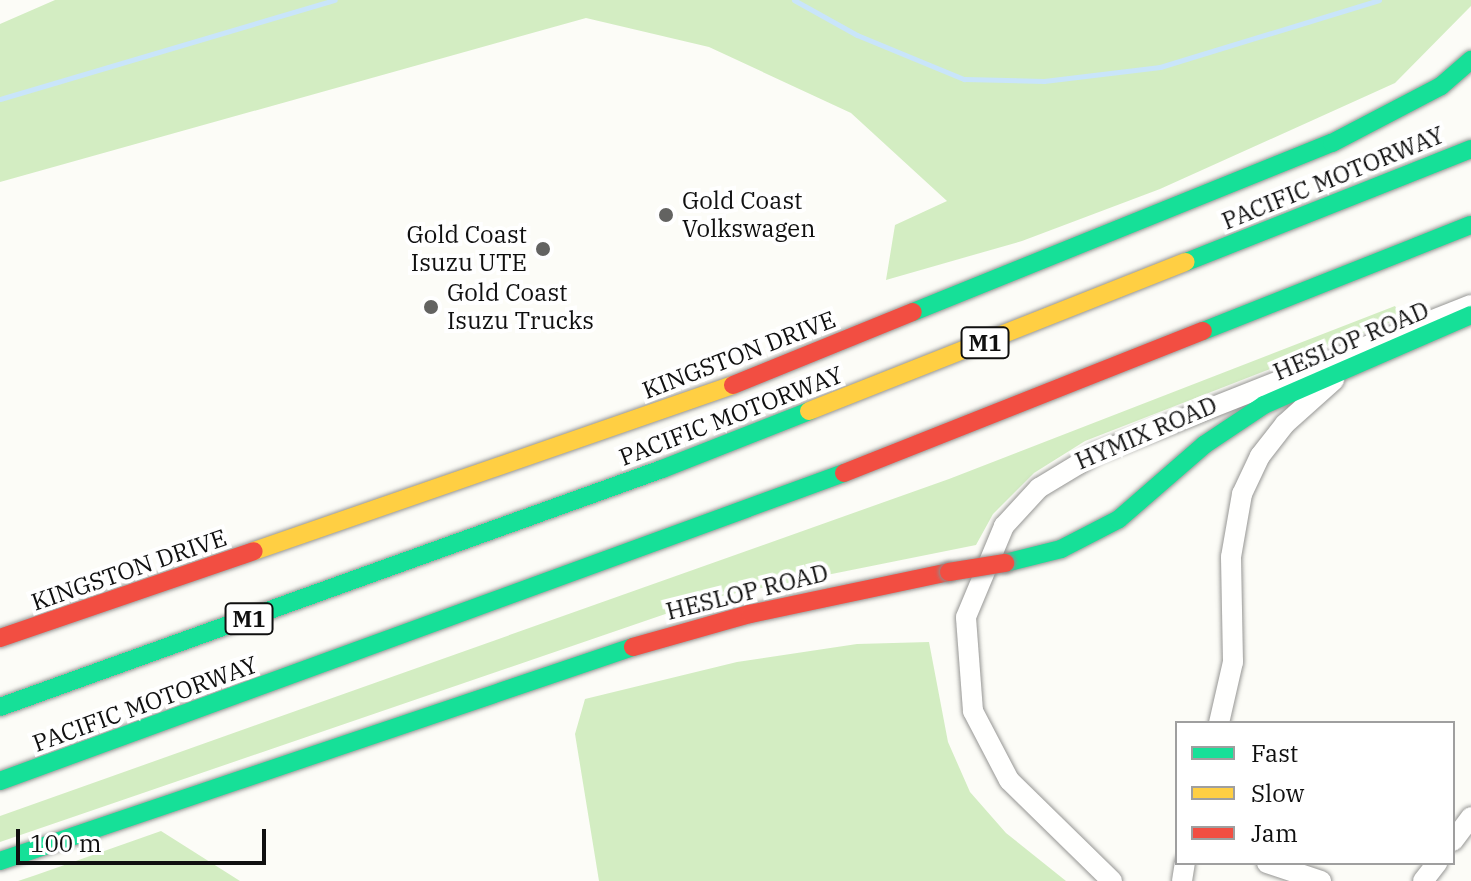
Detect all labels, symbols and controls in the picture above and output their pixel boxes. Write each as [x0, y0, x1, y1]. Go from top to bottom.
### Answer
street label: PACIFIC MOTORWAY [1218, 120, 1448, 236]
place label: Gold Coast Volkswagen [682, 187, 816, 243]
marker: Gold Coast Volkswagen [657, 206, 675, 224]
place label: Gold Coast Isuzu UTE [407, 221, 527, 277]
marker: Gold Coast Isuzu UTE [534, 240, 552, 258]
place label: Gold Coast Isuzu Trucks [447, 279, 594, 335]
street label: HESLOP ROAD [1269, 295, 1433, 387]
marker: Gold Coast Isuzu Trucks [422, 298, 440, 316]
street label: KINGSTON DRIVE [638, 305, 840, 405]
road number: M1 [959, 325, 1011, 361]
street label: PACIFIC MOTORWAY [615, 360, 847, 472]
street label: HYMIX ROAD [1071, 390, 1221, 476]
street label: KINGSTON DRIVE [28, 523, 230, 617]
street label: HESLOP ROAD [663, 558, 831, 626]
road number: M1 [223, 601, 275, 637]
street label: PACIFIC MOTORWAY [29, 650, 261, 758]
legend [1175, 721, 1455, 865]
text: Fast [1251, 737, 1298, 769]
text: Slow [1251, 777, 1304, 809]
scale bar [20, 813, 270, 863]
text: Jam [1251, 817, 1298, 849]
text: 100 m [30, 827, 102, 859]

